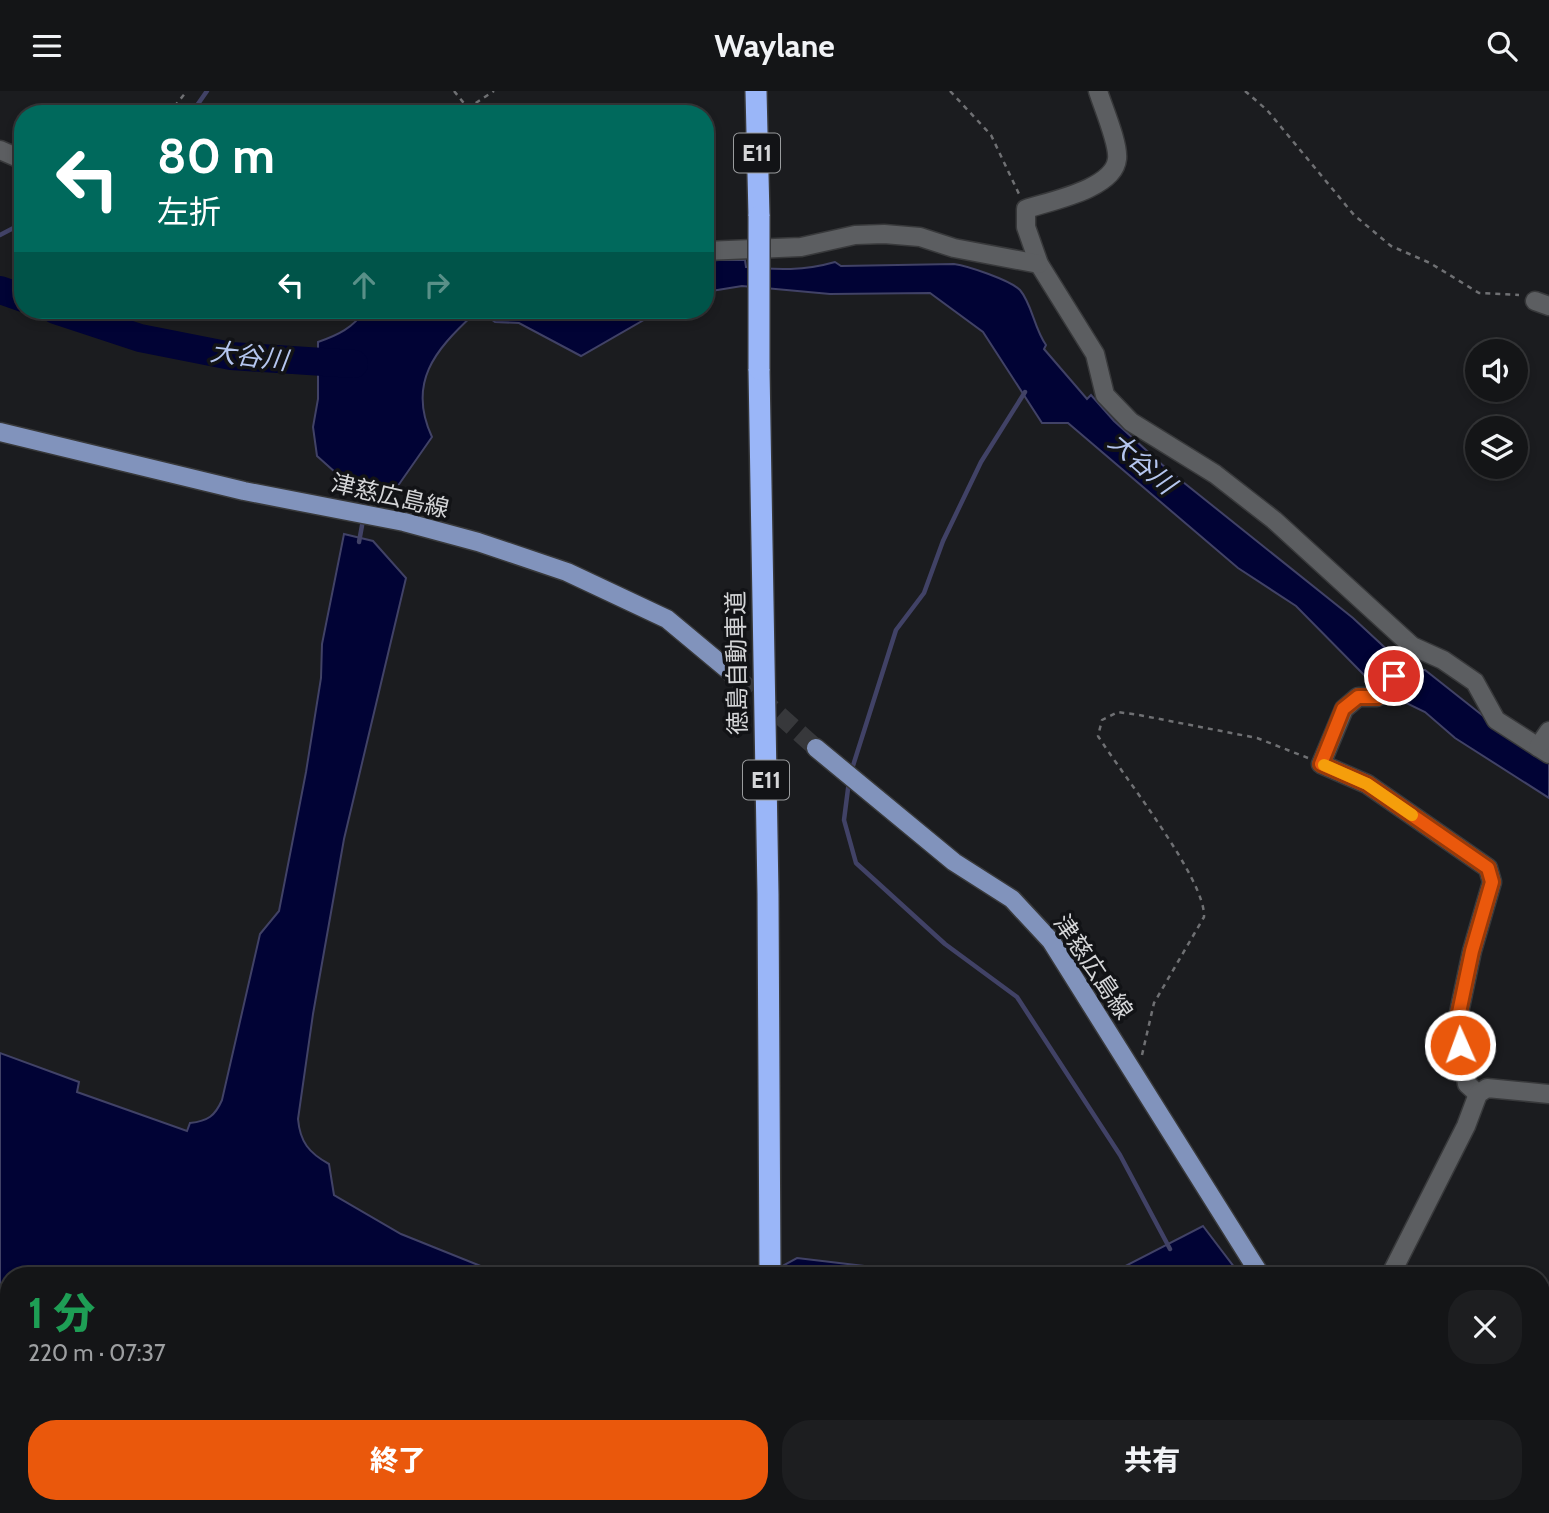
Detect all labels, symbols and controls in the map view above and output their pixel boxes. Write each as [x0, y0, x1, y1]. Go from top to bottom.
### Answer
text: Waylane [714, 26, 835, 65]
icon: menu [28, 27, 66, 65]
icon: search [1483, 27, 1521, 65]
text: 80 m [157, 126, 275, 185]
icon: left [42, 133, 133, 224]
road number: E11 [734, 134, 780, 173]
text: 左折 [157, 192, 221, 231]
icon: left [272, 266, 310, 304]
icon: ahead [345, 266, 383, 304]
icon: right [418, 266, 456, 304]
water label: 大谷川 [208, 335, 293, 377]
map controls [1465, 339, 1528, 479]
button: sound [1465, 339, 1528, 402]
button: layers [1465, 416, 1528, 479]
water label: 大谷川 [1102, 425, 1184, 503]
street label: 津慈広島線 [328, 468, 452, 523]
street label: 徳島自動車道 [721, 591, 752, 735]
pin [1364, 646, 1424, 706]
icon: arrive [1375, 657, 1413, 695]
road number: E11 [743, 761, 789, 799]
street label: 津慈広島線 [1048, 909, 1139, 1025]
position arrow [1423, 1008, 1497, 1082]
text: 1 分 [28, 1287, 95, 1339]
button: close [1448, 1290, 1522, 1364]
text: 220 m · 07:37 [28, 1339, 166, 1367]
button: 終了 [28, 1420, 768, 1500]
button: 共有 [782, 1420, 1522, 1500]

